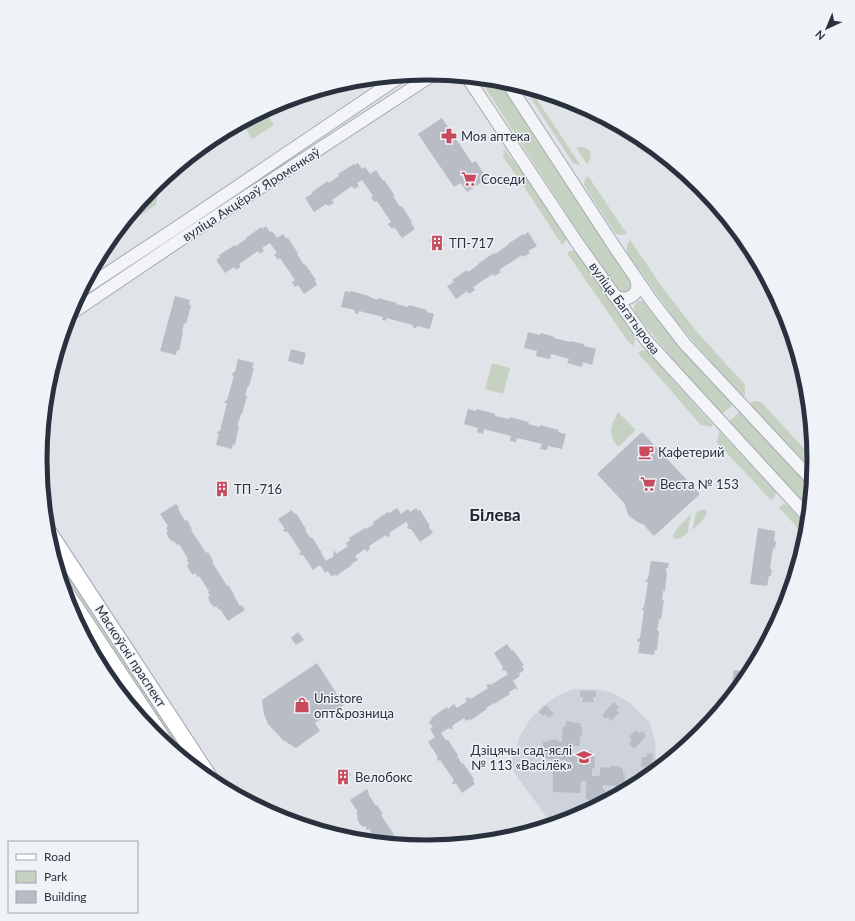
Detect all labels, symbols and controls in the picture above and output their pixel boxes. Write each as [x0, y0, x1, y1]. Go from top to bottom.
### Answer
north arrow [807, 8, 847, 48]
text: N [812, 28, 827, 43]
pharmacy icon: Моя аптека [440, 127, 458, 145]
place label: Моя аптека [461, 128, 530, 144]
street label: вуліца Акцёраў Яроменкаў [179, 143, 323, 244]
supermarket icon: Соседи [460, 170, 478, 188]
place label: Соседи [481, 171, 525, 187]
building icon: ТП-717 [428, 234, 446, 252]
place label: ТП-717 [449, 235, 494, 251]
street label: вуліца Багатырова [586, 259, 664, 357]
cafe icon: Кафетерий [637, 443, 655, 461]
place label: Кафетерий [658, 444, 724, 460]
supermarket icon: Веста № 153 [639, 475, 657, 493]
place label: Веста № 153 [660, 476, 739, 492]
building icon: ТП -716 [213, 480, 231, 498]
place label: ТП -716 [234, 481, 282, 497]
district label: Білева [469, 504, 521, 525]
street label: Маскоўскі праспект [92, 602, 170, 711]
place label: Unistore опт&розница [314, 690, 394, 721]
shop icon: Unistore опт&розница [293, 696, 311, 714]
place label: Дзіцячы сад-яслі № 113 «Васілёк» [470, 742, 572, 773]
school or university icon: Дзіцячы сад-яслі № 113 «Васілёк» [575, 748, 593, 766]
building icon: Велобокс [334, 768, 352, 786]
place label: Велобокс [355, 769, 413, 785]
legend [8, 841, 138, 913]
text: Road [44, 849, 71, 864]
text: Park [44, 869, 68, 884]
text: Building [44, 889, 87, 904]

